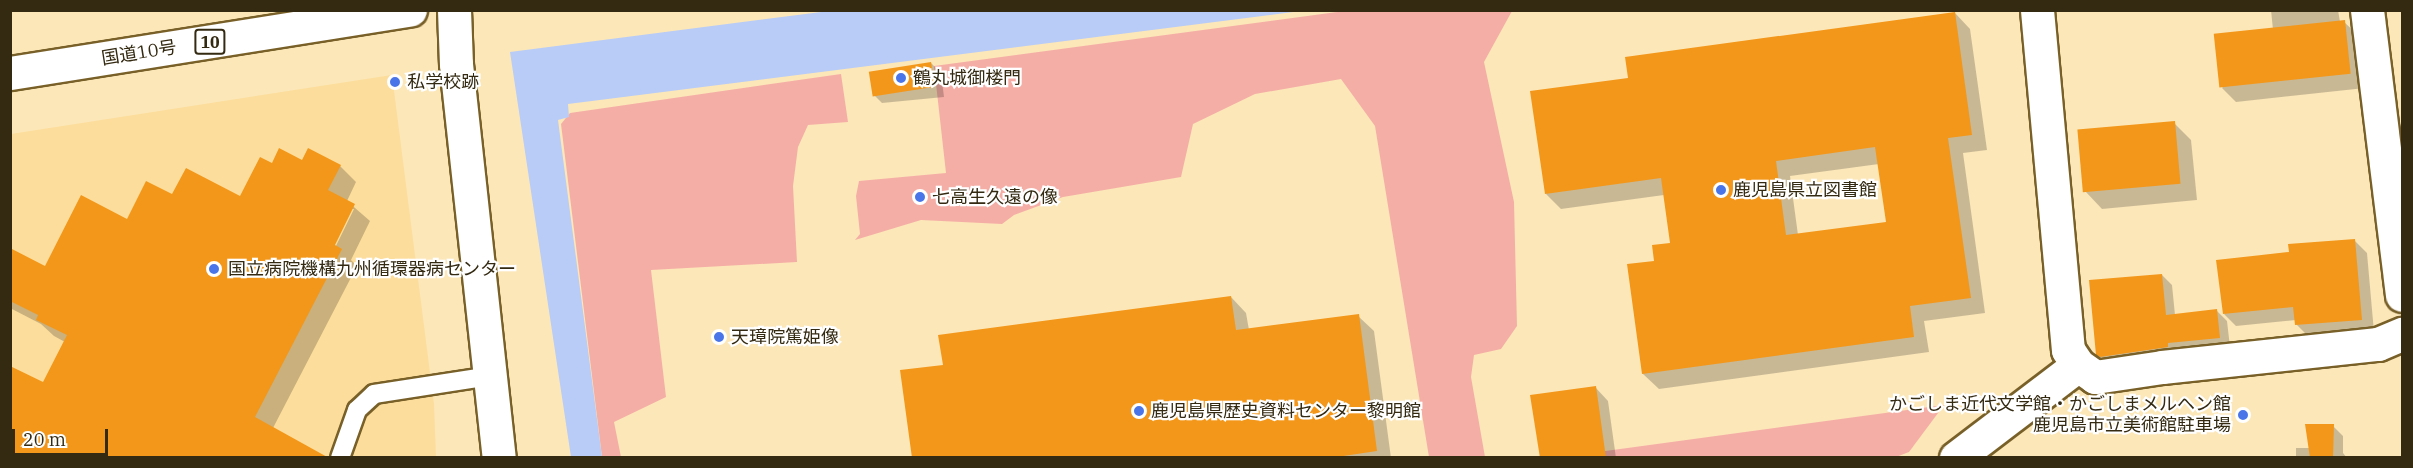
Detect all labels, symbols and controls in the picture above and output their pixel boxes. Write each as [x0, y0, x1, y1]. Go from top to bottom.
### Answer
road number: 10 [194, 29, 226, 55]
street label: 国道10号 [100, 36, 178, 70]
place label: 鶴丸城御楼門 [913, 67, 1021, 89]
place label: 私学校跡 [407, 71, 479, 93]
marker: 鶴丸城御楼門 [894, 71, 908, 85]
marker: 私学校跡 [388, 75, 402, 89]
place label: 鹿児島県立図書館 [1733, 179, 1877, 201]
marker: 鹿児島県立図書館 [1714, 183, 1728, 197]
place label: 七高生久遠の像 [932, 186, 1058, 208]
marker: 七高生久遠の像 [913, 190, 927, 204]
place label: 国立病院機構九州循環器病センター [228, 258, 516, 280]
marker: 国立病院機構九州循環器病センター [205, 260, 223, 278]
place label: 天璋院篤姫像 [731, 326, 839, 348]
marker: 天璋院篤姫像 [712, 330, 726, 344]
place label: かごしま近代文学館・かごしまメルヘン館 鹿児島市立美術館駐車場 [1889, 394, 2231, 436]
place label: 鹿児島県歴史資料センター黎明館 [1151, 400, 1421, 422]
marker: 鹿児島県歴史資料センター黎明館 [1132, 404, 1146, 418]
marker: かごしま近代文学館・かごしまメルヘン館 鹿児島市立美術館駐車場 [2236, 408, 2250, 422]
scale bar [15, 417, 111, 455]
text: 20 m [23, 428, 66, 451]

